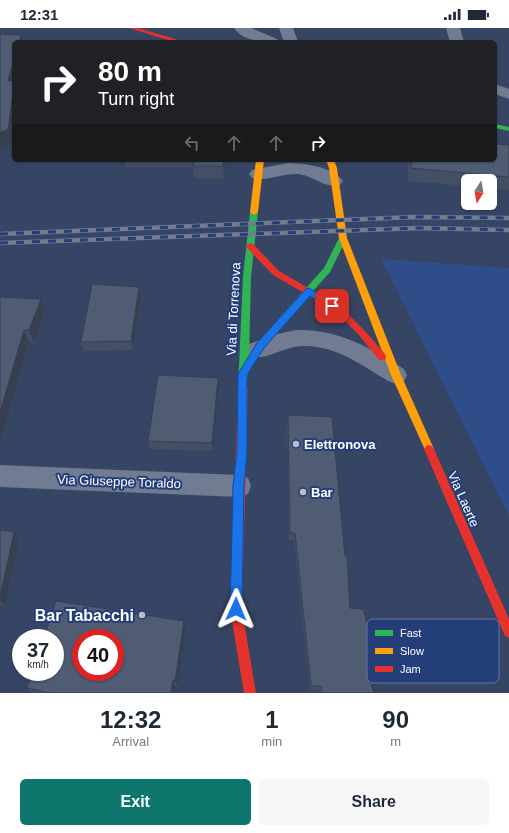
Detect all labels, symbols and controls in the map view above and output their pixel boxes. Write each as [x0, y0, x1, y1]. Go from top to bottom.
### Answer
text: 12:31 [20, 6, 58, 23]
icon: right [32, 56, 84, 108]
text: 80 m [98, 56, 162, 87]
text: Turn right [98, 89, 174, 109]
icon: left [181, 132, 203, 154]
icon: ahead [223, 132, 245, 154]
icon: ahead [265, 132, 287, 154]
icon: right [307, 132, 329, 154]
north arrow [461, 174, 497, 210]
map controls [461, 174, 497, 210]
street label: Via di Torrenova [224, 261, 243, 356]
pin [315, 289, 349, 323]
icon: arrive [321, 295, 343, 317]
place label: Elettronova [304, 437, 376, 452]
marker: Elettronova [291, 439, 301, 449]
street label: Via Laerte [445, 469, 482, 529]
street label: Via Giuseppe Toraldo [57, 472, 181, 491]
place label: Bar [311, 485, 333, 500]
marker: Bar [298, 487, 308, 497]
position arrow [215, 588, 257, 630]
place label: Bar Tabacchi [35, 607, 134, 624]
marker: Bar Tabacchi [137, 610, 147, 620]
legend [367, 619, 499, 683]
text: Fast [400, 627, 421, 639]
speed limit sign: 40 [72, 629, 124, 681]
text: 37 [27, 639, 49, 661]
text: Slow [400, 645, 424, 657]
text: km/h [27, 659, 49, 670]
text: Jam [400, 663, 421, 675]
text: 12:32 [100, 706, 161, 733]
text: 1 [265, 706, 279, 733]
text: 90 [382, 706, 409, 733]
text: Arrival [112, 734, 149, 749]
text: min [261, 734, 282, 749]
text: m [390, 734, 401, 749]
button: Exit [20, 779, 251, 825]
button: Share [259, 779, 489, 825]

